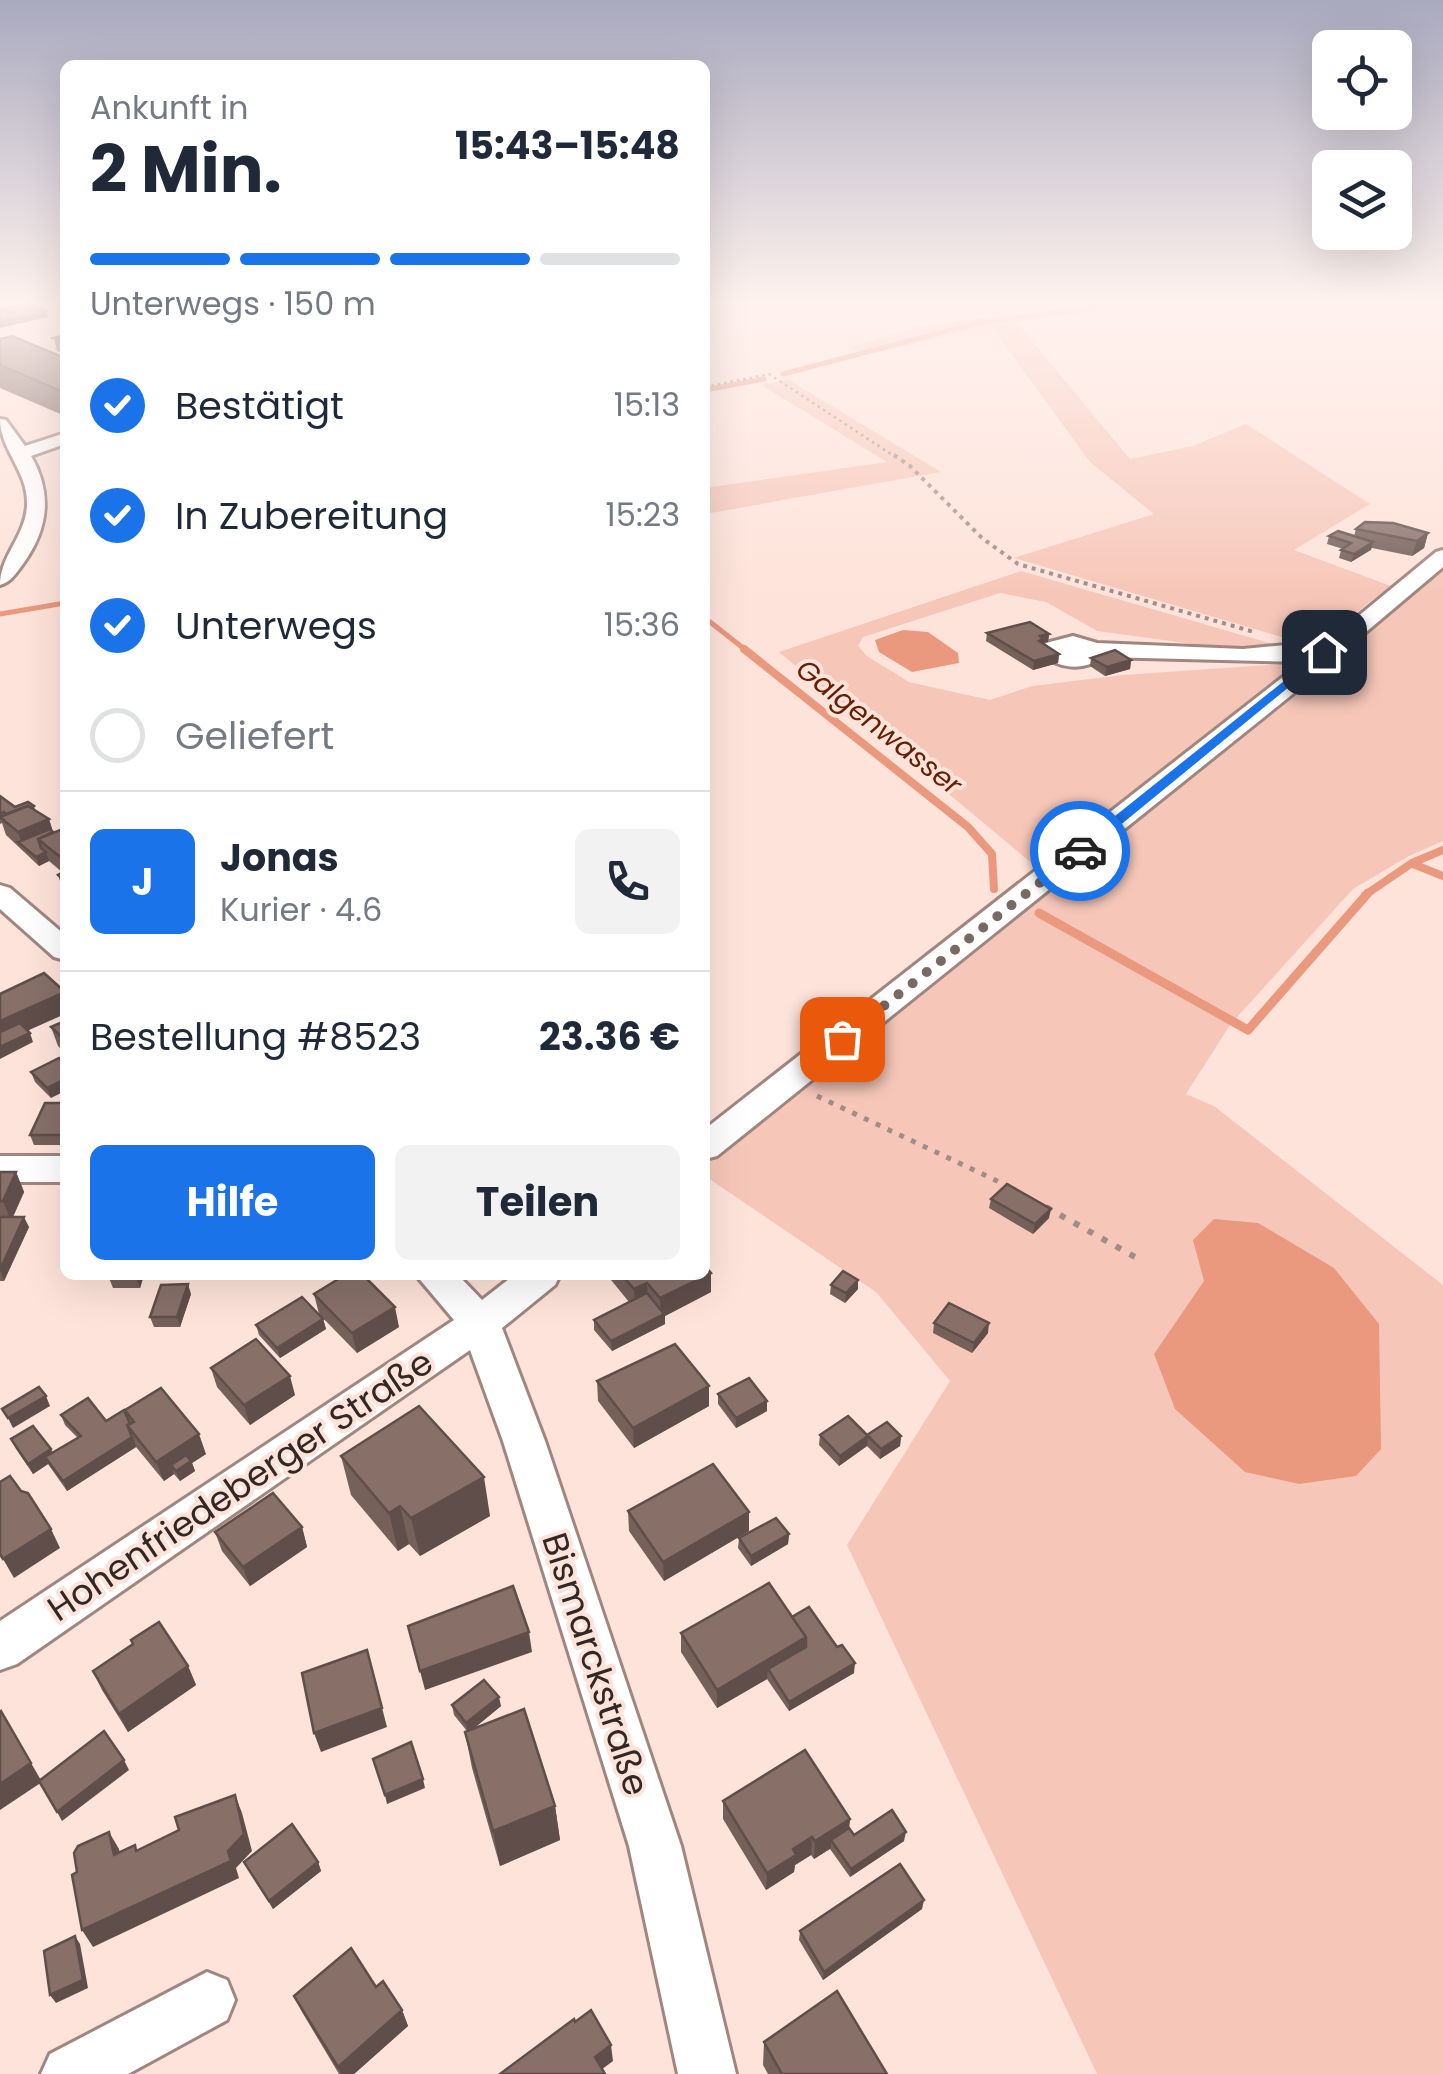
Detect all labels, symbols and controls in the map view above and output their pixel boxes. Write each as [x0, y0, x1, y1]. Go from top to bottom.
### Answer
map controls [1312, 30, 1412, 250]
button: locate [1312, 30, 1412, 130]
text: Ankunft in [90, 85, 249, 130]
text: 15:43–15:48 [455, 119, 680, 172]
text: 2 Min. [90, 124, 282, 215]
button: layers [1312, 150, 1412, 250]
text: Unterwegs · 150 m [90, 281, 376, 326]
icon: check [90, 378, 145, 433]
text: Bestätigt [175, 379, 344, 432]
text: 15:13 [614, 382, 680, 427]
icon: check [90, 488, 145, 543]
text: In Zubereitung [175, 489, 448, 542]
text: 15:23 [606, 492, 680, 537]
icon: check [90, 598, 145, 653]
text: Unterwegs [175, 599, 377, 652]
text: 15:36 [604, 602, 680, 647]
pin [1282, 610, 1367, 695]
icon: home [1297, 625, 1352, 680]
water label: Galgenwasser [788, 650, 971, 804]
text: Geliefert [175, 709, 334, 762]
courier [1030, 801, 1130, 901]
icon: car [1053, 824, 1108, 879]
button: phone [575, 829, 680, 934]
text: Jonas [220, 831, 339, 884]
text: J [132, 855, 153, 908]
text: Kurier · 4.6 [220, 887, 382, 932]
pin [800, 997, 885, 1082]
text: Bestellung #8523 [90, 1010, 421, 1063]
text: 23.36 € [539, 1010, 680, 1063]
icon: bag [815, 1012, 870, 1067]
button: Hilfe [90, 1145, 375, 1260]
button: Teilen [395, 1145, 680, 1260]
street label: Hohenfriedeberger Straße [38, 1337, 442, 1633]
street label: Bismarckstraße [530, 1526, 662, 1802]

